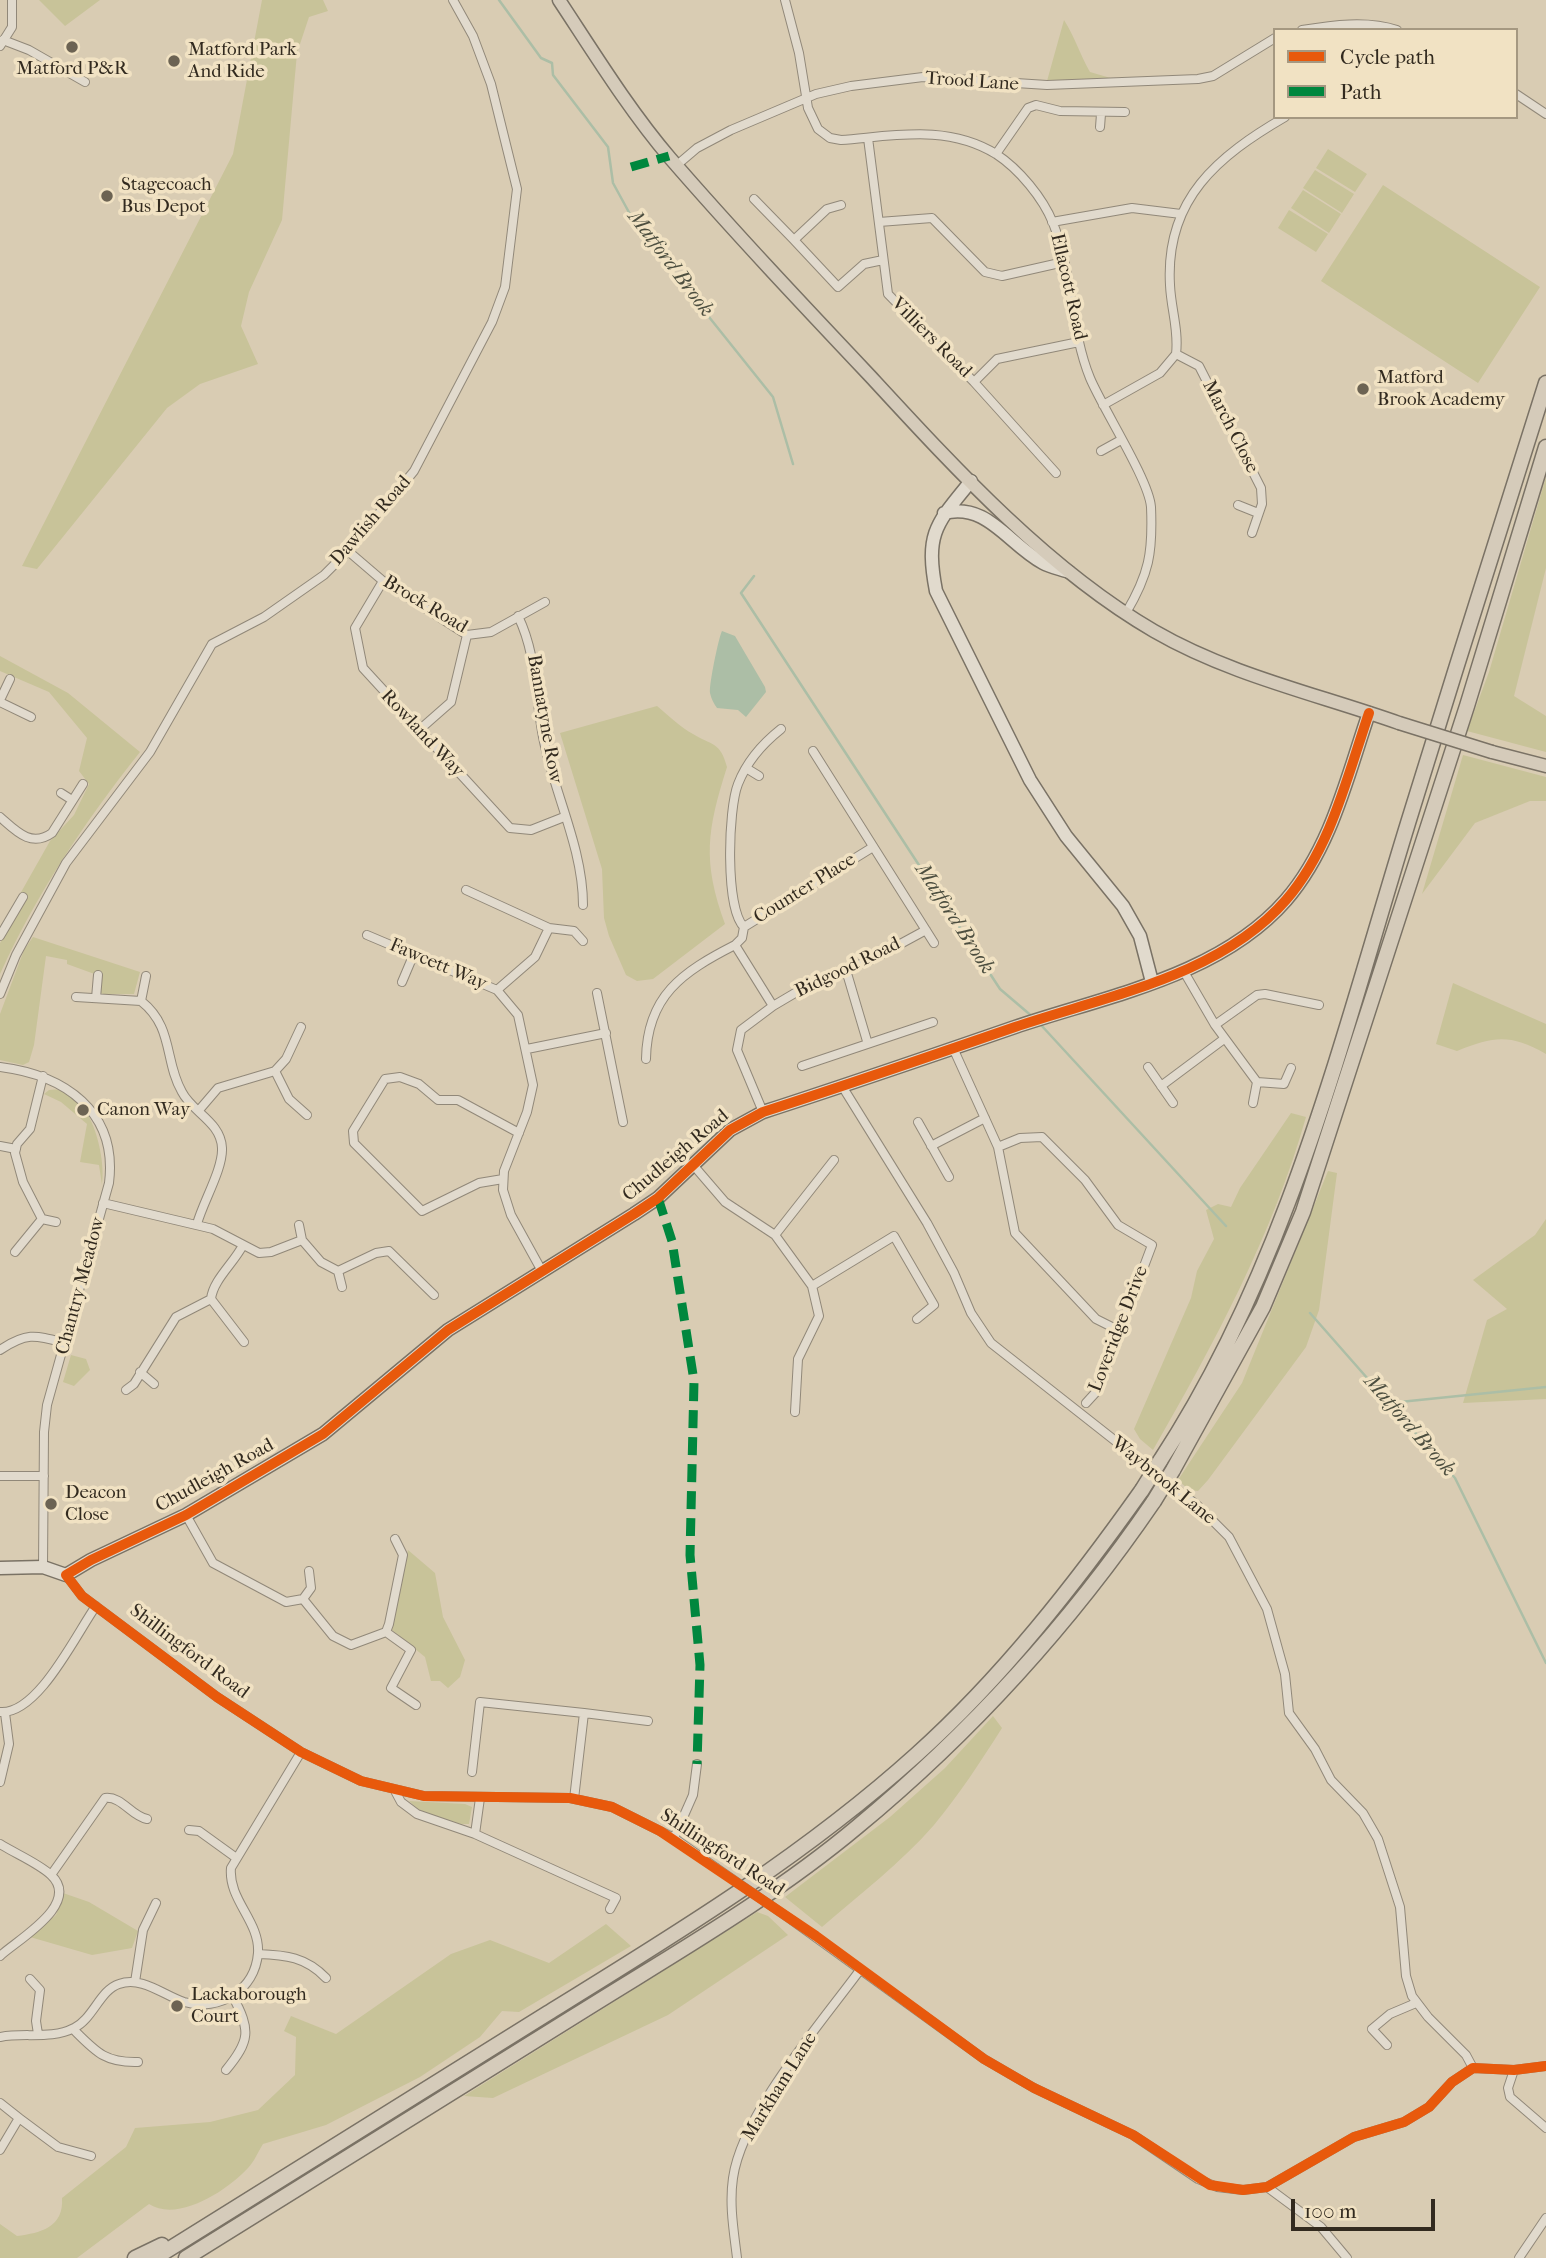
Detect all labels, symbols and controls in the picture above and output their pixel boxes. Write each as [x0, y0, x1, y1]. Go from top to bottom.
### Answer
legend [1273, 28, 1518, 119]
marker: Matford P&R [64, 39, 80, 55]
place label: Matford Park And Ride [188, 39, 296, 83]
text: Cycle path [1340, 45, 1435, 69]
marker: Matford Park And Ride [166, 53, 182, 69]
place label: Matford P&R [16, 58, 128, 80]
street label: Trood Lane [924, 67, 1020, 97]
text: Path [1340, 80, 1381, 104]
place label: Stagecoach Bus Depot [121, 174, 212, 218]
marker: Stagecoach Bus Depot [99, 188, 115, 204]
water label: Matford Brook [622, 206, 718, 322]
street label: Ellacott Road [1045, 231, 1091, 343]
street label: Villiers Road [886, 293, 976, 383]
place label: Matford Brook Academy [1377, 367, 1505, 411]
street label: March Close [1197, 377, 1263, 477]
marker: Matford Brook Academy [1355, 381, 1371, 397]
street label: Dawlish Road [326, 471, 416, 571]
street label: Brock Road [379, 571, 471, 639]
street label: Bannatyne Row [521, 653, 567, 785]
street label: Rowland Way [375, 685, 469, 783]
street label: Counter Place [750, 849, 860, 929]
water label: Matford Brook [909, 859, 999, 979]
street label: Bidgood Road [792, 933, 904, 1003]
street label: Fawcett Way [386, 934, 490, 996]
place label: Canon Way [97, 1099, 190, 1121]
marker: Canon Way [75, 1102, 91, 1118]
street label: Chudleigh Road [618, 1105, 734, 1207]
street label: Chantry Meadow [52, 1215, 110, 1357]
street label: Loveridge Drive [1084, 1263, 1154, 1395]
water label: Matford Brook [1358, 1370, 1460, 1482]
street label: Waybrook Lane [1106, 1432, 1220, 1530]
street label: Chudleigh Road [152, 1434, 278, 1518]
place label: Deacon Close [65, 1482, 127, 1526]
marker: Deacon Close [43, 1496, 59, 1512]
street label: Shillingford Road [125, 1600, 253, 1704]
street label: Shillingford Road [656, 1804, 788, 1902]
place label: Lackaborough Court [191, 1984, 307, 2028]
marker: Lackaborough Court [169, 1998, 185, 2014]
street label: Markham Lane [738, 2028, 822, 2146]
scale bar [1294, 2184, 1438, 2228]
text: 100 m [1304, 2199, 1357, 2223]

